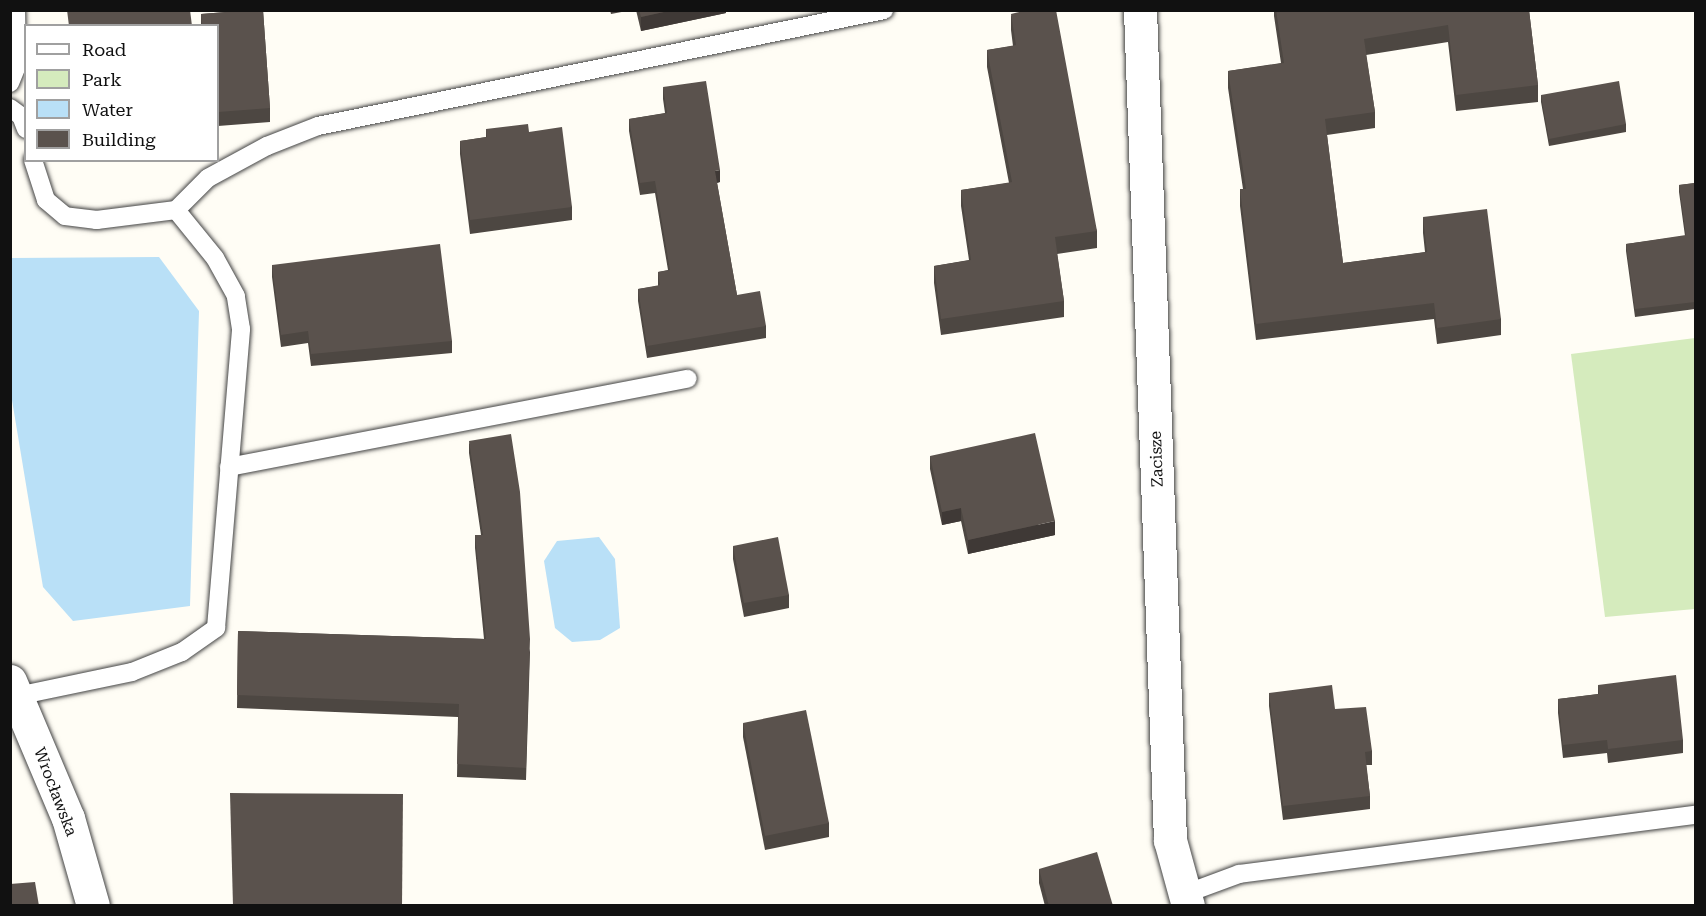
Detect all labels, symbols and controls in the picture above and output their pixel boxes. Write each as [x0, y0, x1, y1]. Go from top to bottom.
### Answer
legend [24, 24, 219, 162]
text: Road [82, 39, 126, 60]
text: Park [82, 69, 122, 90]
text: Water [82, 99, 133, 120]
text: Building [82, 129, 156, 150]
street label: Zacisze [1146, 430, 1168, 488]
street label: Wrocławska [29, 745, 81, 839]

